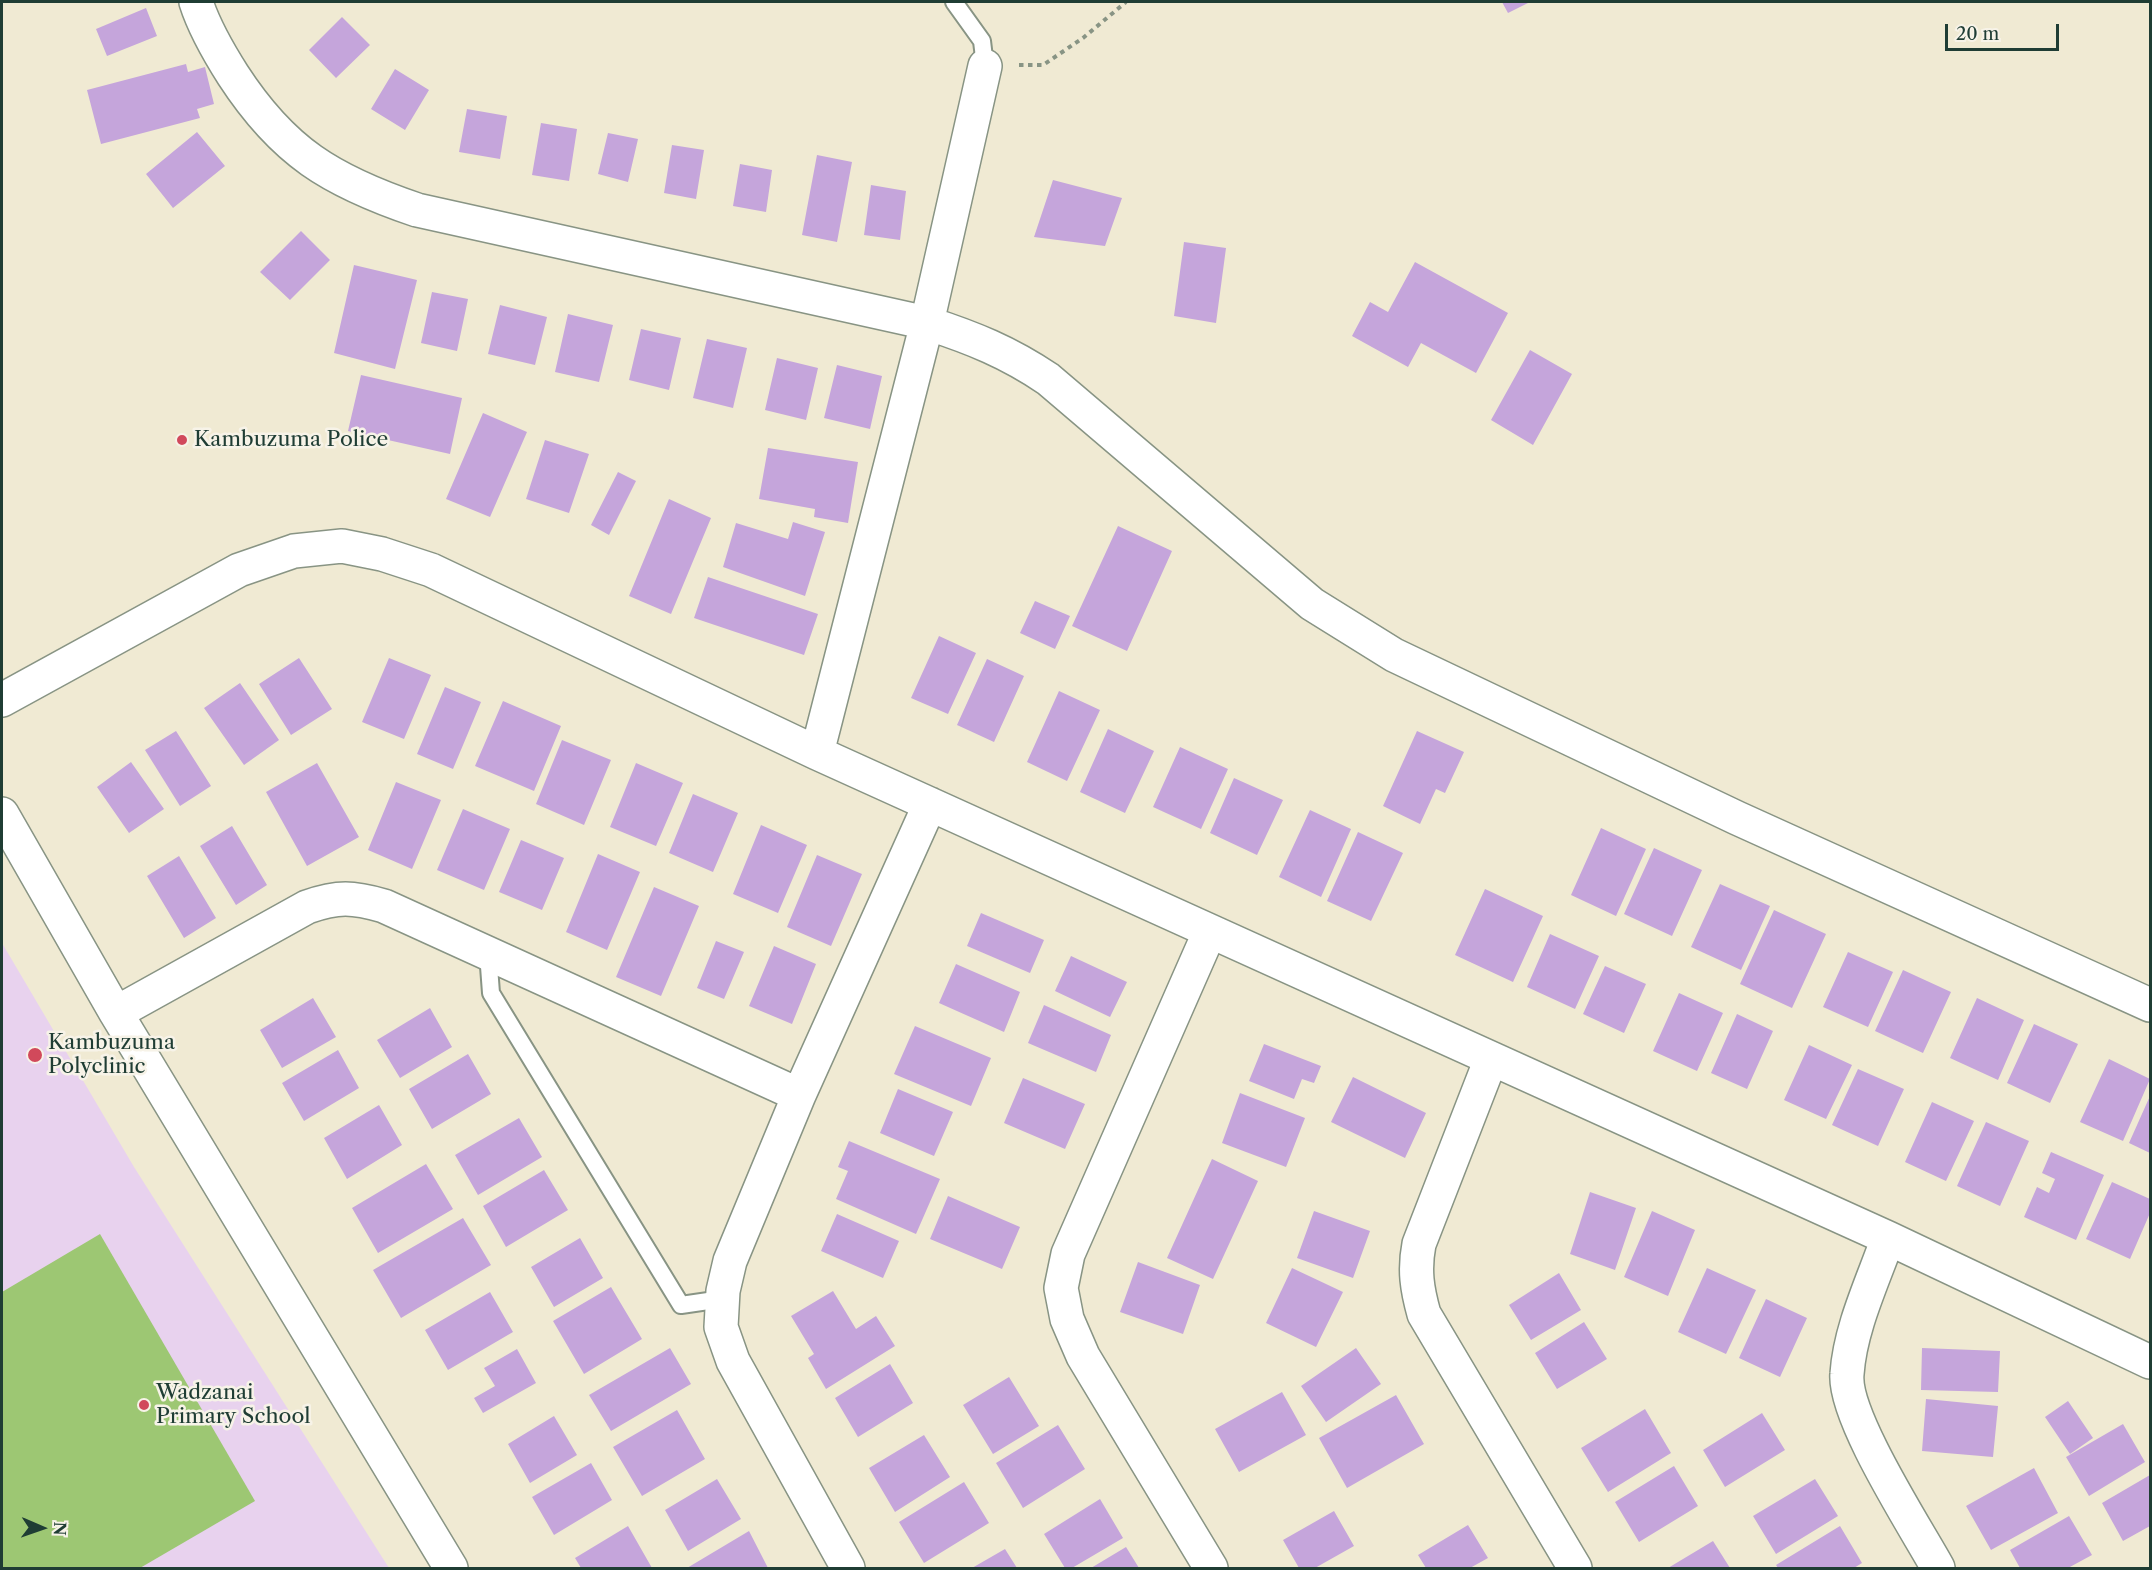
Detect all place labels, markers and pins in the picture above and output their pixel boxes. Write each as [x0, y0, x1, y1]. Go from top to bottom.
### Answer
place label: Kambuzuma Police [194, 427, 388, 453]
marker: Kambuzuma Police [175, 433, 189, 447]
place label: Kambuzuma Polyclinic [48, 1030, 175, 1080]
marker: Kambuzuma Polyclinic [26, 1046, 44, 1064]
place label: Wadzanai Primary School [156, 1380, 311, 1430]
marker: Wadzanai Primary School [137, 1398, 151, 1412]

